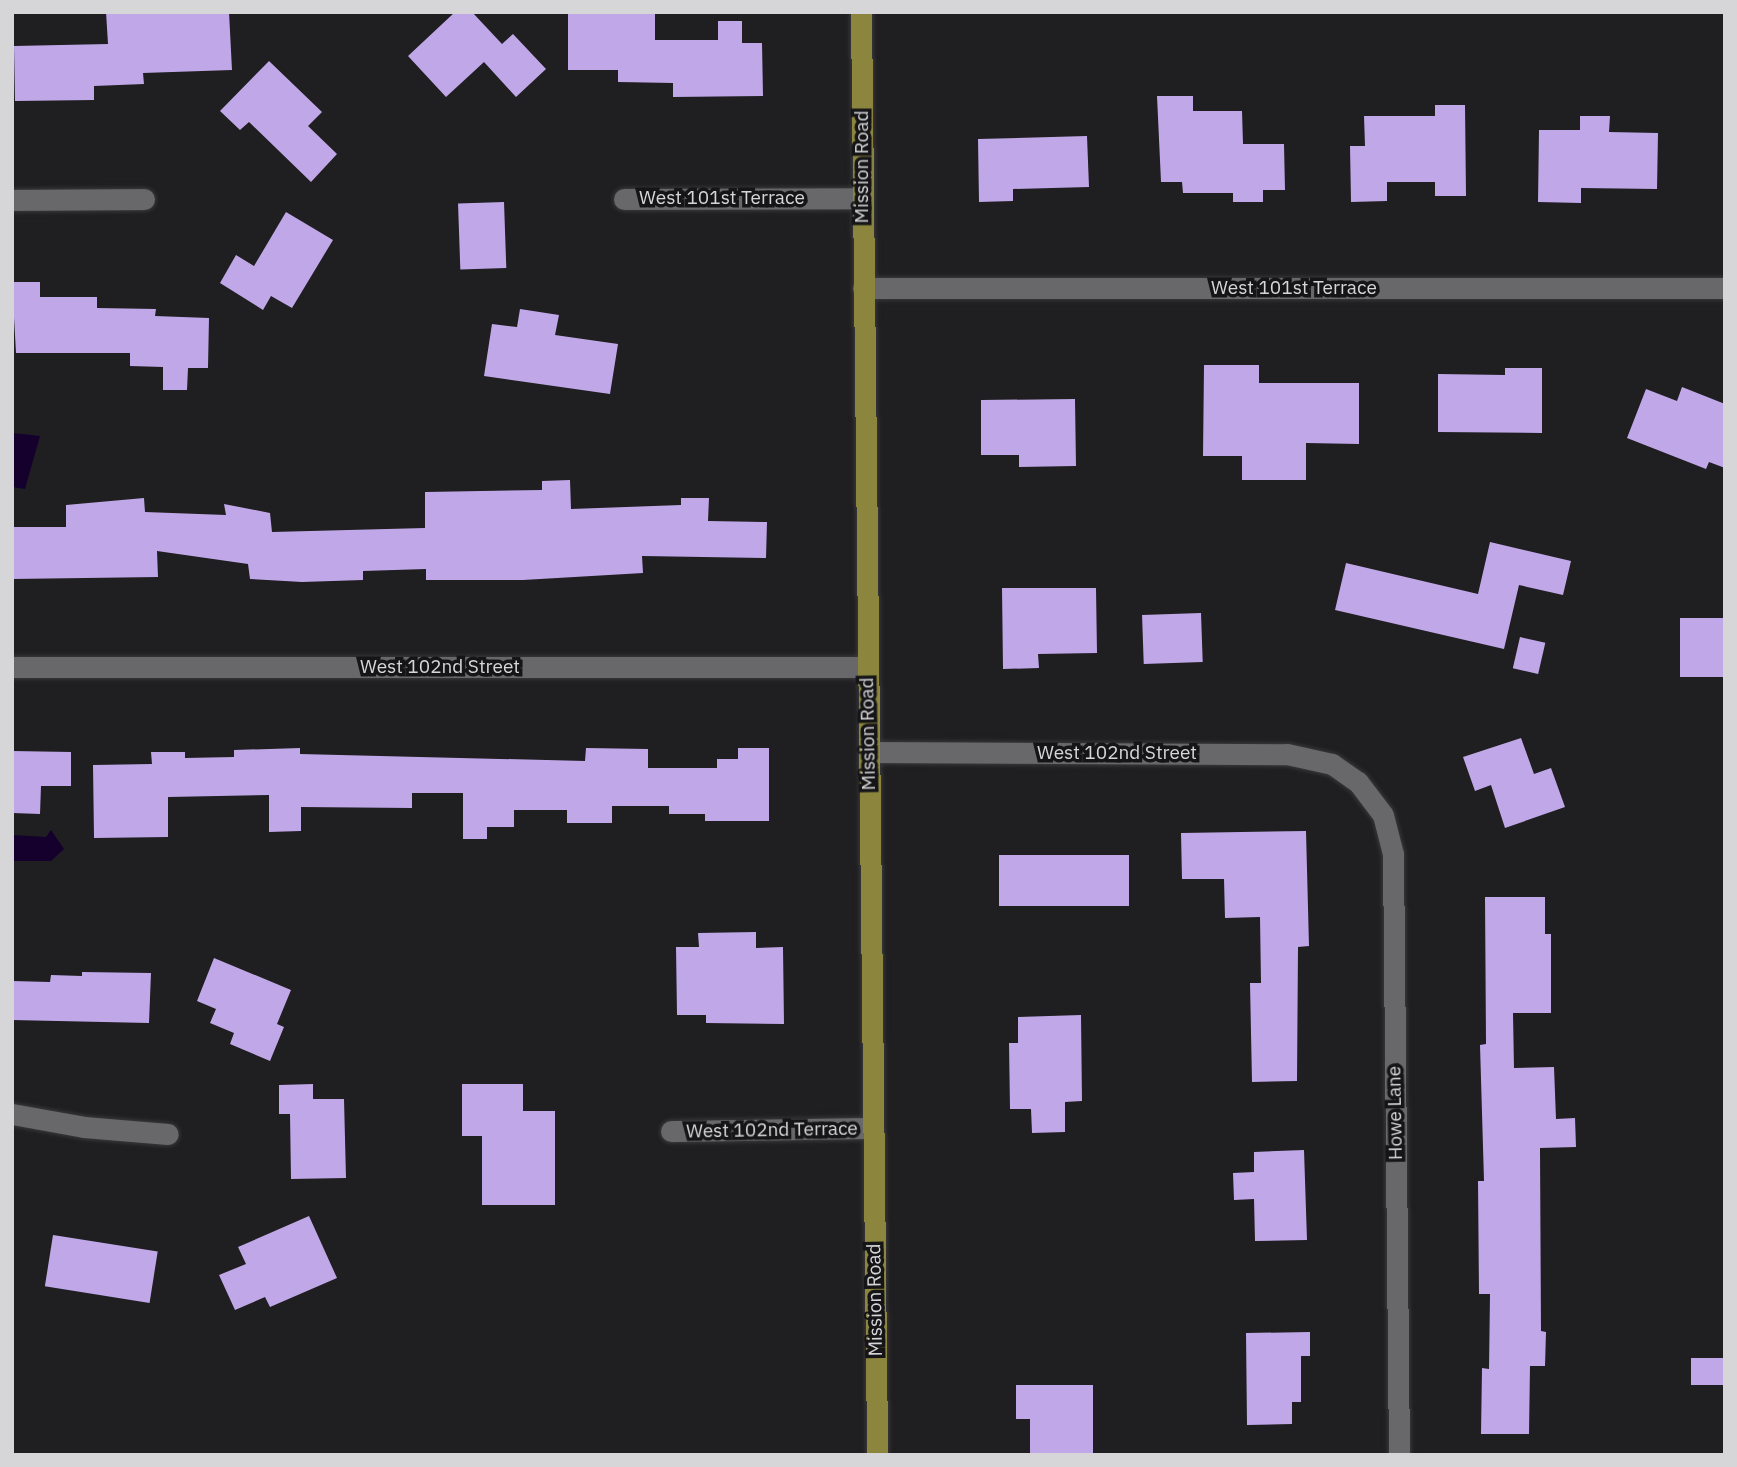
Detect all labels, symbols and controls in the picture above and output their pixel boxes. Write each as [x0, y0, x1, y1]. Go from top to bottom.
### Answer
street label: Mission Road [851, 111, 873, 223]
street label: West 101st Terrace [639, 187, 805, 209]
street label: West 101st Terrace [1211, 277, 1377, 299]
street label: West 102nd Street [360, 656, 520, 678]
street label: Mission Road [856, 677, 880, 791]
street label: West 102nd Street [1037, 742, 1197, 764]
street label: Howe Lane [1383, 1066, 1407, 1160]
street label: West 102nd Terrace [686, 1117, 858, 1143]
street label: Mission Road [863, 1243, 887, 1357]

